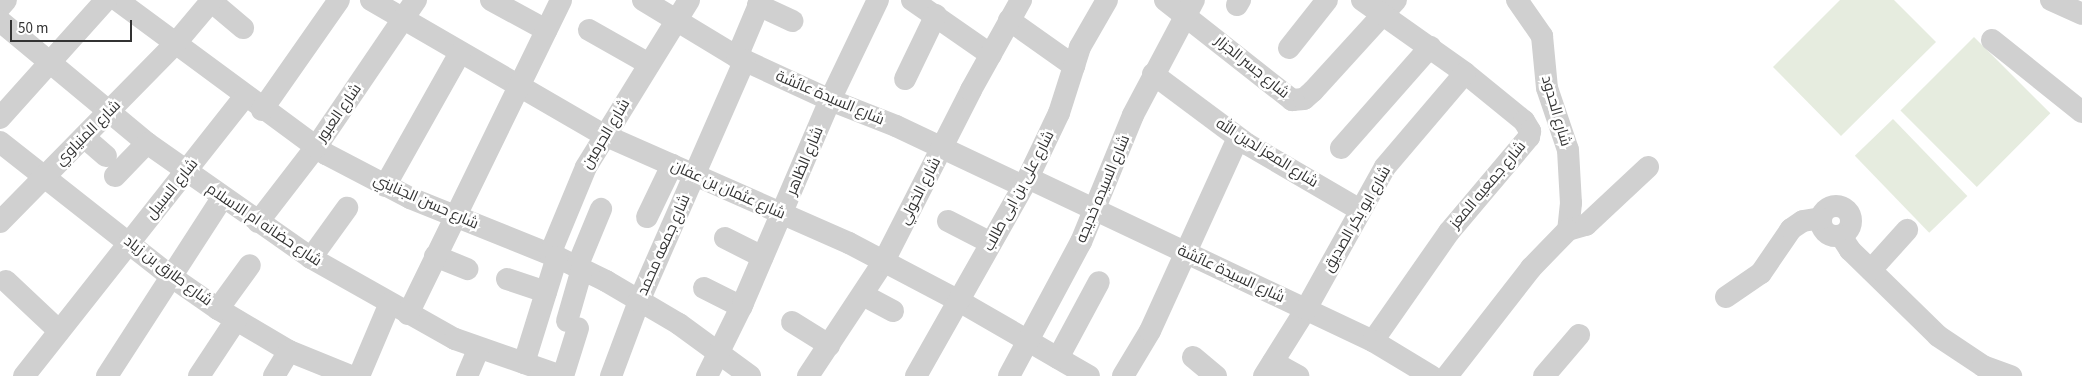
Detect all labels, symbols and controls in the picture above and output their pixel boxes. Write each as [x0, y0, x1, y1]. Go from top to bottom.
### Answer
scale bar [12, 10, 135, 42]
text: 50 m [18, 18, 48, 39]
street label: شارع جسر الجزار [1211, 32, 1293, 102]
street label: شارع السيدة عائشة [773, 67, 887, 129]
street label: شارع الحدود [1537, 74, 1575, 148]
street label: شارع العبور [312, 80, 366, 146]
street label: شارع الحرمين [578, 96, 634, 172]
street label: شارع المنياوي [52, 97, 124, 169]
street label: شارع المعز لدين الله [1213, 114, 1321, 192]
street label: شارع الظاهر [783, 124, 827, 198]
street label: شارع على بن ابى طالب [980, 128, 1058, 254]
street label: شارع السيده خديجه [1072, 132, 1134, 246]
street label: شارع جمعيه المعز [1446, 138, 1530, 232]
street label: شارع الخولي [895, 154, 945, 228]
street label: شارع السبيل [142, 155, 202, 223]
street label: شارع عثمان بن عفان [668, 157, 788, 223]
street label: شارع ابو بكر الصديق [1319, 163, 1395, 275]
street label: شارع حسن الجنايني [371, 171, 481, 233]
street label: شارع حضانه ام الاسلام [203, 180, 325, 270]
street label: شارع جمعه محمد [634, 192, 694, 298]
street label: شارع طارق بن زياد [120, 232, 216, 310]
street label: شارع السيدة عائشة [1175, 241, 1287, 307]

